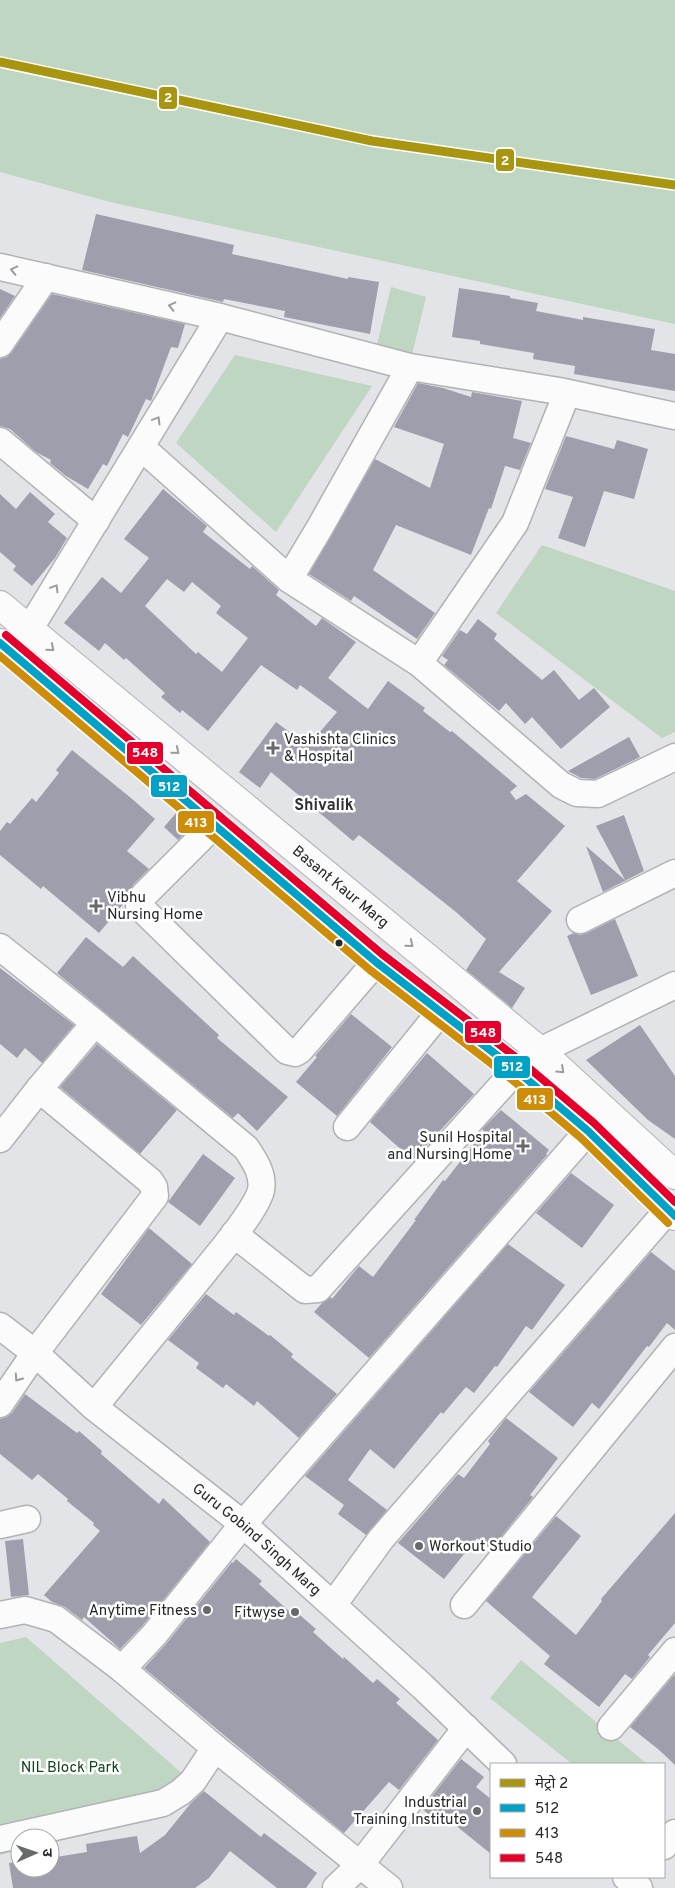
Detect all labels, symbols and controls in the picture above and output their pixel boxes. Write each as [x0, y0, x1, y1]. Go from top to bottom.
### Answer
line badge: 2 [158, 86, 178, 110]
text: 2 [164, 90, 172, 107]
line badge: 2 [495, 148, 515, 172]
text: 2 [501, 153, 509, 170]
one-way arrow [10, 265, 18, 276]
one-way arrow [168, 301, 177, 312]
one-way arrow [151, 416, 161, 425]
one-way arrow [48, 585, 58, 594]
one-way arrow [45, 642, 54, 651]
place label: Vashishta Clinics & Hospital [284, 731, 396, 767]
line badge: 548 [126, 741, 164, 765]
marker: Vashishta Clinics & Hospital [266, 741, 280, 755]
text: 548 [132, 745, 158, 762]
one-way arrow [170, 746, 179, 754]
line badge: 512 [150, 774, 188, 798]
text: 512 [158, 779, 180, 796]
district label: Shivalik [294, 796, 354, 816]
line badge: 413 [177, 810, 215, 834]
text: 413 [185, 815, 208, 832]
street label: Basant Kaur Marg [288, 842, 392, 933]
place label: Vibhu Nursing Home [107, 889, 203, 925]
marker: Vibhu Nursing Home [89, 899, 103, 913]
unlabelled marker [334, 938, 344, 948]
one-way arrow [404, 938, 413, 947]
line badge: 548 [464, 1020, 502, 1044]
text: 548 [470, 1025, 496, 1042]
line badge: 512 [493, 1055, 531, 1079]
text: 512 [501, 1059, 523, 1076]
one-way arrow [556, 1065, 565, 1074]
line badge: 413 [516, 1087, 554, 1111]
text: 413 [524, 1092, 547, 1109]
place label: Sunil Hospital and Nursing Home [387, 1129, 512, 1165]
marker: Sunil Hospital and Nursing Home [516, 1139, 530, 1153]
one-way arrow [15, 1373, 24, 1382]
street label: Guru Gobind Singh Marg [188, 1480, 324, 1601]
place label: Workout Studio [429, 1538, 532, 1557]
marker: Workout Studio [413, 1540, 425, 1552]
place label: Anytime Fitness [89, 1602, 197, 1621]
marker: Anytime Fitness [201, 1604, 213, 1616]
place label: Fitwyse [234, 1604, 285, 1623]
marker: Fitwyse [289, 1606, 301, 1618]
park label: NIL Block Park [21, 1759, 119, 1778]
legend [490, 1763, 665, 1878]
text: मेट्रो 2 [535, 1774, 568, 1794]
place label: Industrial Training Institute [353, 1794, 467, 1830]
text: 512 [535, 1800, 559, 1819]
marker: Industrial Training Institute [471, 1805, 483, 1817]
text: 413 [535, 1825, 559, 1844]
north arrow [10, 1828, 60, 1878]
text: उ [38, 1848, 55, 1858]
text: 548 [535, 1850, 563, 1869]

